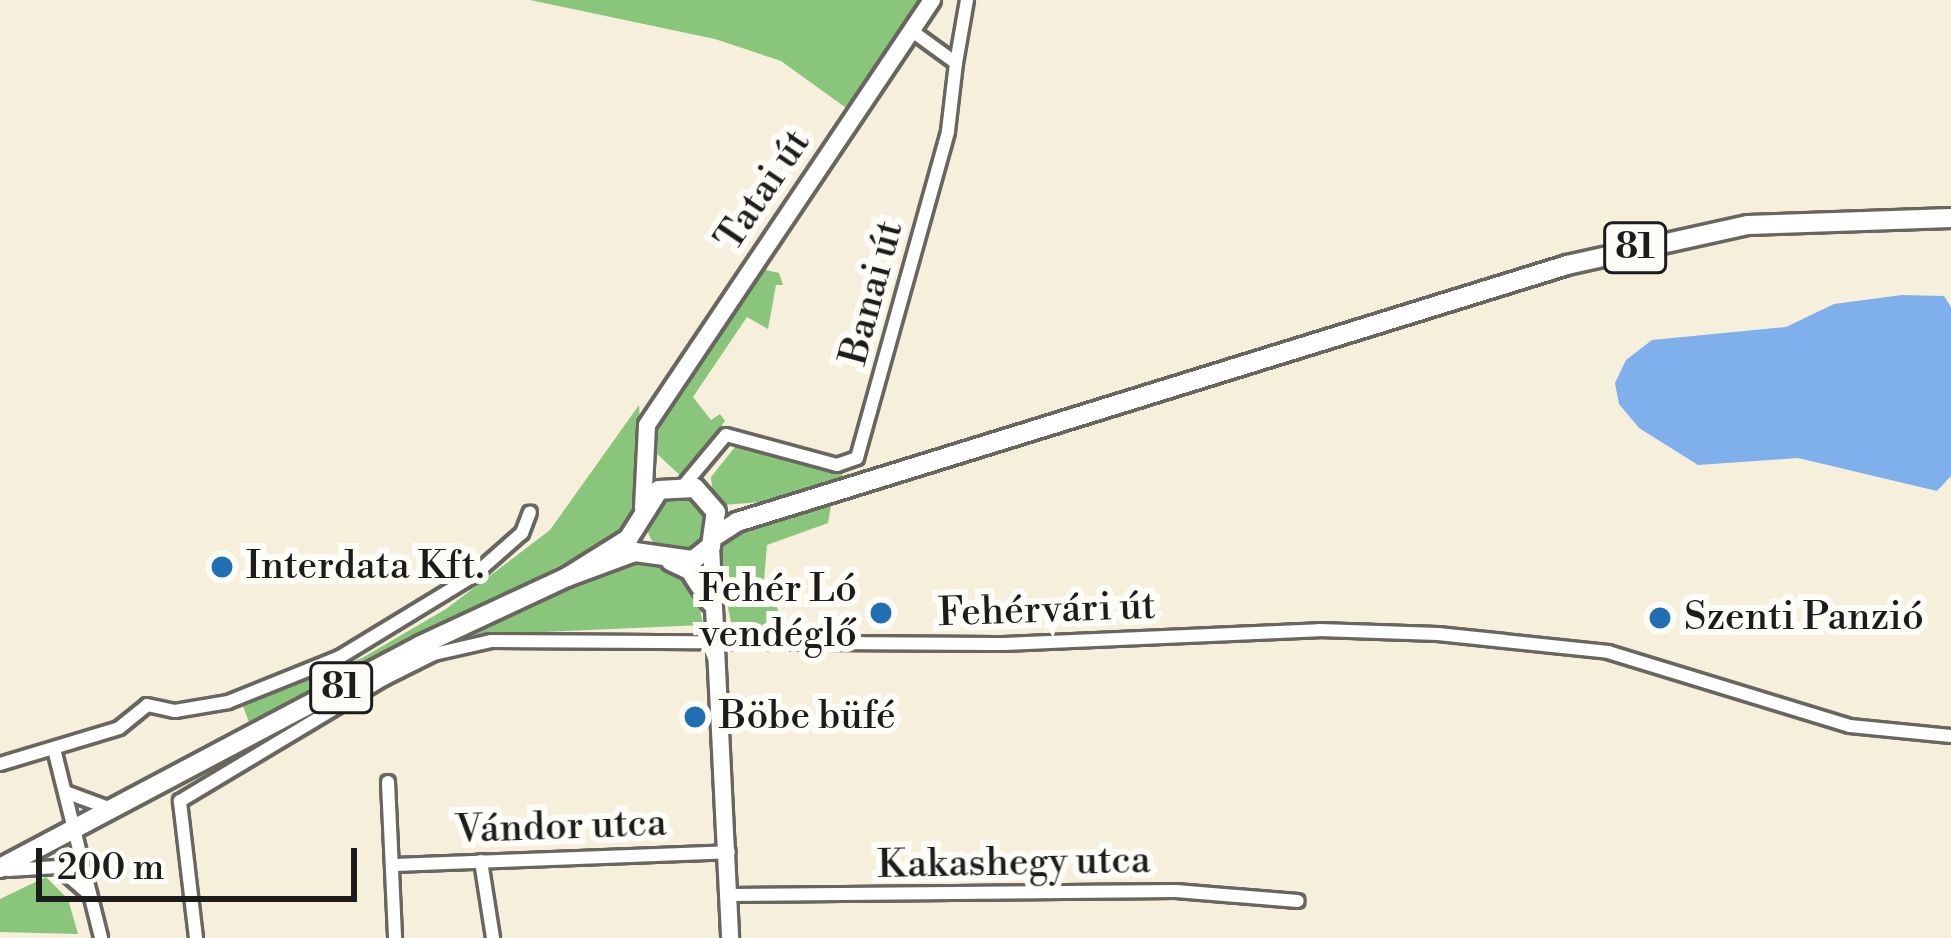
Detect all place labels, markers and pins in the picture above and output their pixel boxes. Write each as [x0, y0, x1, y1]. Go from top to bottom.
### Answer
place label: Interdata Kft. [246, 544, 484, 590]
marker: Interdata Kft. [209, 554, 235, 580]
place label: Fehér Ló vendéglő [699, 568, 857, 659]
place label: Szenti Panzió [1684, 595, 1924, 641]
marker: Fehér Ló vendéglő [868, 600, 894, 626]
marker: Szenti Panzió [1647, 605, 1673, 631]
place label: Böbe büfé [719, 694, 896, 740]
marker: Böbe büfé [682, 704, 708, 730]

